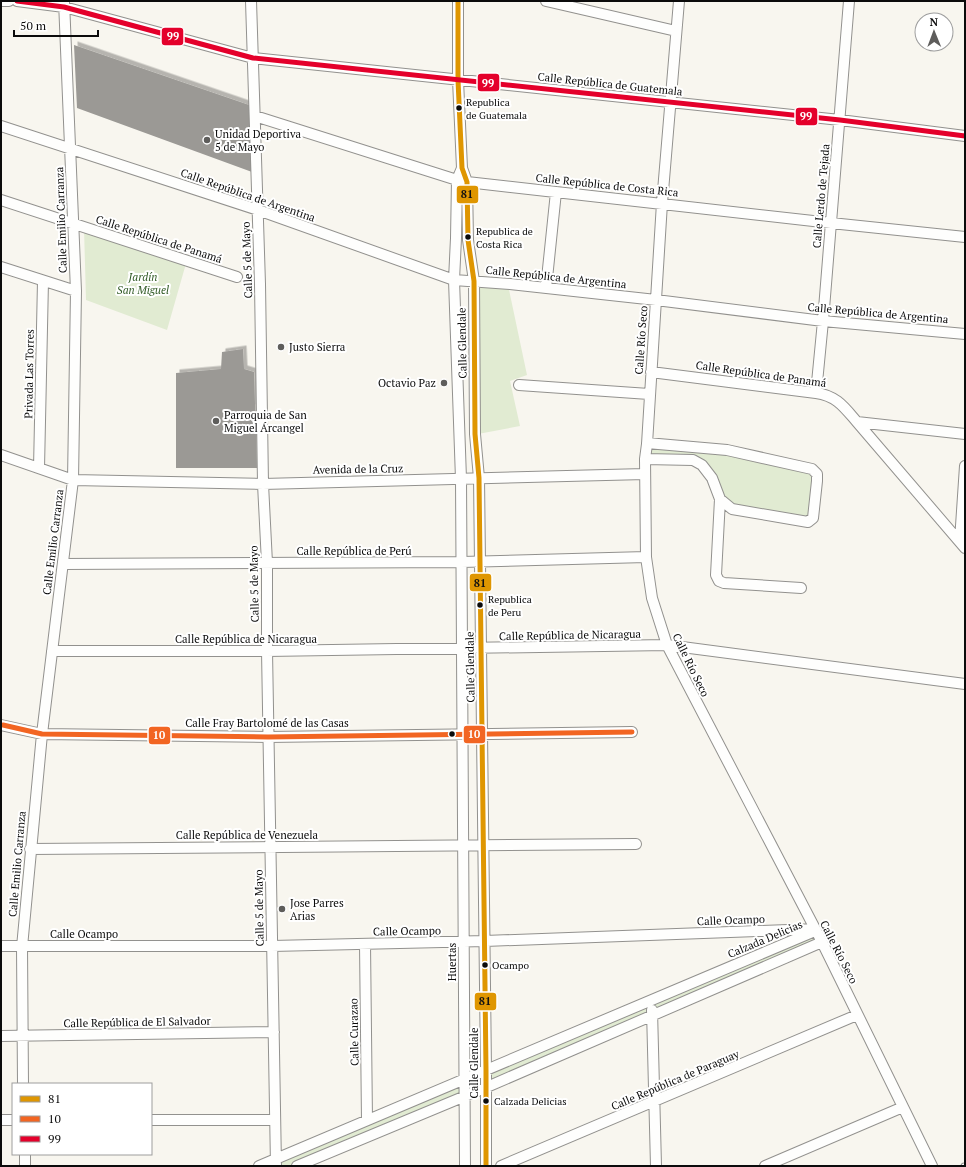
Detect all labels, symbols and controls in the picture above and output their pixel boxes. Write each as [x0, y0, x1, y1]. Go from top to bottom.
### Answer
scale bar [14, 12, 98, 38]
north arrow [914, 12, 954, 52]
text: N [930, 15, 939, 29]
text: 50 m [20, 18, 47, 33]
line badge: 99 [161, 27, 184, 46]
text: 99 [167, 29, 179, 43]
street label: Calle República de Guatemala [537, 69, 684, 99]
line badge: 99 [477, 73, 500, 92]
text: 99 [482, 76, 494, 90]
place label: Republica de Guatemala [466, 96, 527, 122]
marker: Republica de Guatemala [454, 103, 464, 113]
line badge: 99 [795, 107, 818, 126]
text: 99 [800, 109, 812, 123]
place label: Unidad Deportiva 5 de Mayo [215, 127, 301, 154]
marker: Unidad Deportiva 5 de Mayo [202, 135, 212, 145]
street label: Calle Lerdo de Tejada [809, 143, 833, 249]
street label: Calle República de Argentina [179, 165, 318, 225]
street label: Calle Emilio Carranza [52, 166, 70, 273]
street label: Calle República de Costa Rica [535, 171, 680, 200]
line badge: 81 [456, 185, 479, 204]
text: 81 [461, 187, 473, 201]
street label: Calle República de Panamá [94, 212, 224, 266]
street label: Calle 5 de Mayo [239, 221, 255, 299]
place label: Republica de Costa Rica [476, 225, 533, 251]
marker: Republica de Costa Rica [463, 232, 473, 242]
street label: Calle República de Argentina [485, 263, 628, 291]
park label: Jardín San Miguel [117, 270, 169, 297]
street label: Calle República de Argentina [807, 300, 950, 326]
street label: Calle Río Seco [632, 305, 650, 375]
street label: Calle Glendale [454, 307, 470, 379]
street label: Privada Las Torres [21, 329, 37, 419]
place label: Justo Sierra [289, 340, 346, 354]
marker: Justo Sierra [276, 342, 286, 352]
street label: Calle República de Panamá [695, 358, 828, 390]
place label: Octavio Paz [378, 376, 436, 390]
marker: Octavio Paz [439, 378, 449, 388]
place label: Parroquia de San Miguel Árcangel [224, 408, 307, 435]
marker: Parroquia de San Miguel Árcangel [211, 416, 221, 426]
street label: Avenida de la Cruz [313, 461, 403, 477]
street label: Calle Emilio Carranza [40, 488, 66, 596]
street label: Calle República de Perú [297, 544, 412, 558]
street label: Calle 5 de Mayo [246, 545, 262, 623]
line badge: 81 [469, 573, 492, 592]
text: 81 [474, 576, 486, 590]
place label: Republica de Peru [488, 593, 532, 619]
marker: Republica de Peru [475, 600, 485, 610]
street label: Calle República de Nicaragua [499, 627, 642, 643]
street label: Calle Glendale [462, 631, 478, 703]
street label: Calle Río Seco [670, 631, 712, 699]
street label: Calle República de Nicaragua [175, 632, 317, 646]
street label: Calle Fray Bartolomé de las Casas [185, 716, 349, 730]
line badge: 10 [463, 725, 486, 744]
line badge: 10 [148, 726, 171, 745]
text: 10 [468, 727, 480, 741]
text: 10 [153, 728, 165, 742]
unlabelled marker [447, 729, 457, 739]
street label: Calle Emilio Carranza [5, 810, 29, 917]
street label: Calle República de Venezuela [176, 828, 319, 842]
street label: Calle 5 de Mayo [251, 869, 267, 947]
place label: Jose Parres Arias [290, 896, 344, 923]
marker: Jose Parres Arias [277, 904, 287, 914]
street label: Calle Ocampo [697, 912, 765, 928]
street label: Calzada Delicias [725, 917, 805, 961]
street label: Calle Río Seco [817, 918, 861, 986]
street label: Calle Ocampo [373, 923, 441, 939]
street label: Calle Ocampo [50, 927, 118, 941]
street label: Huertas [445, 943, 459, 981]
place label: Ocampo [492, 959, 529, 972]
marker: Ocampo [480, 960, 490, 970]
line badge: 81 [474, 992, 497, 1011]
text: 81 [479, 994, 491, 1008]
street label: Calle Curazao [346, 998, 362, 1066]
street label: Calle República de El Salvador [63, 1014, 212, 1030]
street label: Calle Glendale [467, 1027, 481, 1098]
street label: Calle República de Paraguay [609, 1046, 742, 1113]
legend [12, 1083, 152, 1155]
text: 81 [48, 1091, 61, 1106]
place label: Calzada Delicias [494, 1095, 567, 1108]
marker: Calzada Delicias [481, 1096, 491, 1106]
text: 10 [48, 1111, 61, 1126]
text: 99 [48, 1131, 61, 1146]

